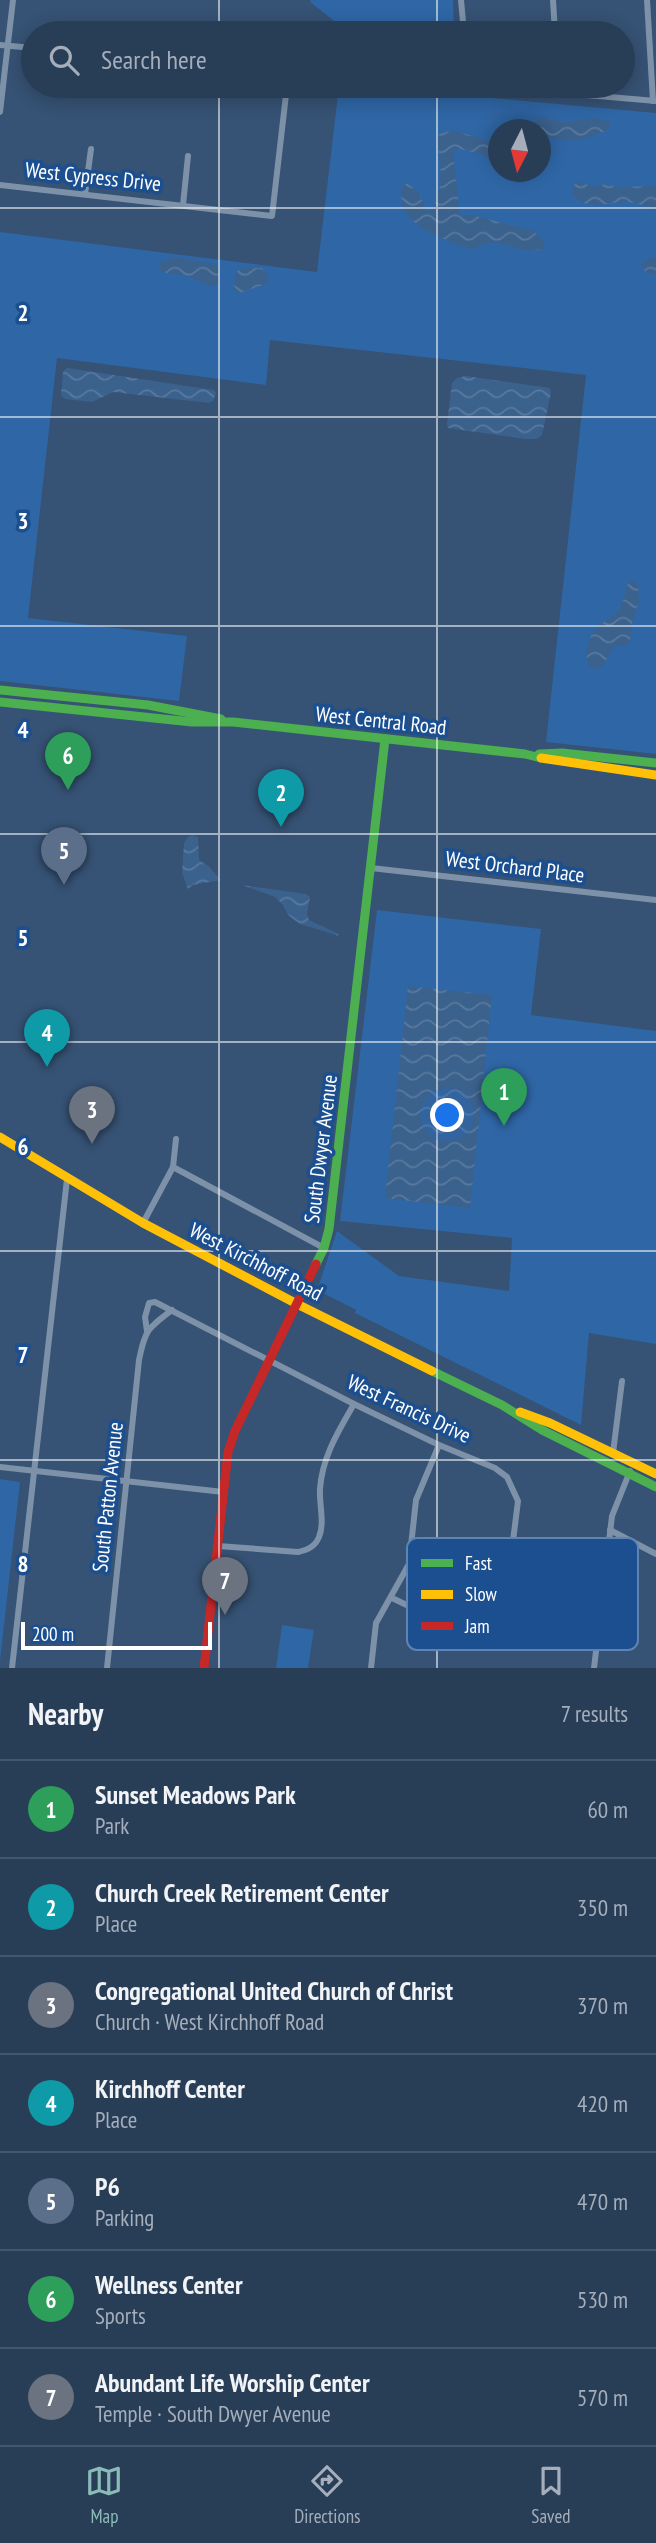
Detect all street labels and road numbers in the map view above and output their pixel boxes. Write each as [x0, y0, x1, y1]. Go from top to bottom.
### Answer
street label: West Cypress Drive [24, 156, 162, 197]
street label: West Central Road [314, 700, 448, 741]
street label: West Orchard Place [444, 845, 586, 888]
street label: South Dwyer Avenue [298, 1073, 343, 1225]
street label: West Kirchhoff Road [185, 1216, 327, 1307]
street label: West Francis Drive [343, 1368, 475, 1449]
street label: South Patton Avenue [86, 1421, 129, 1573]

